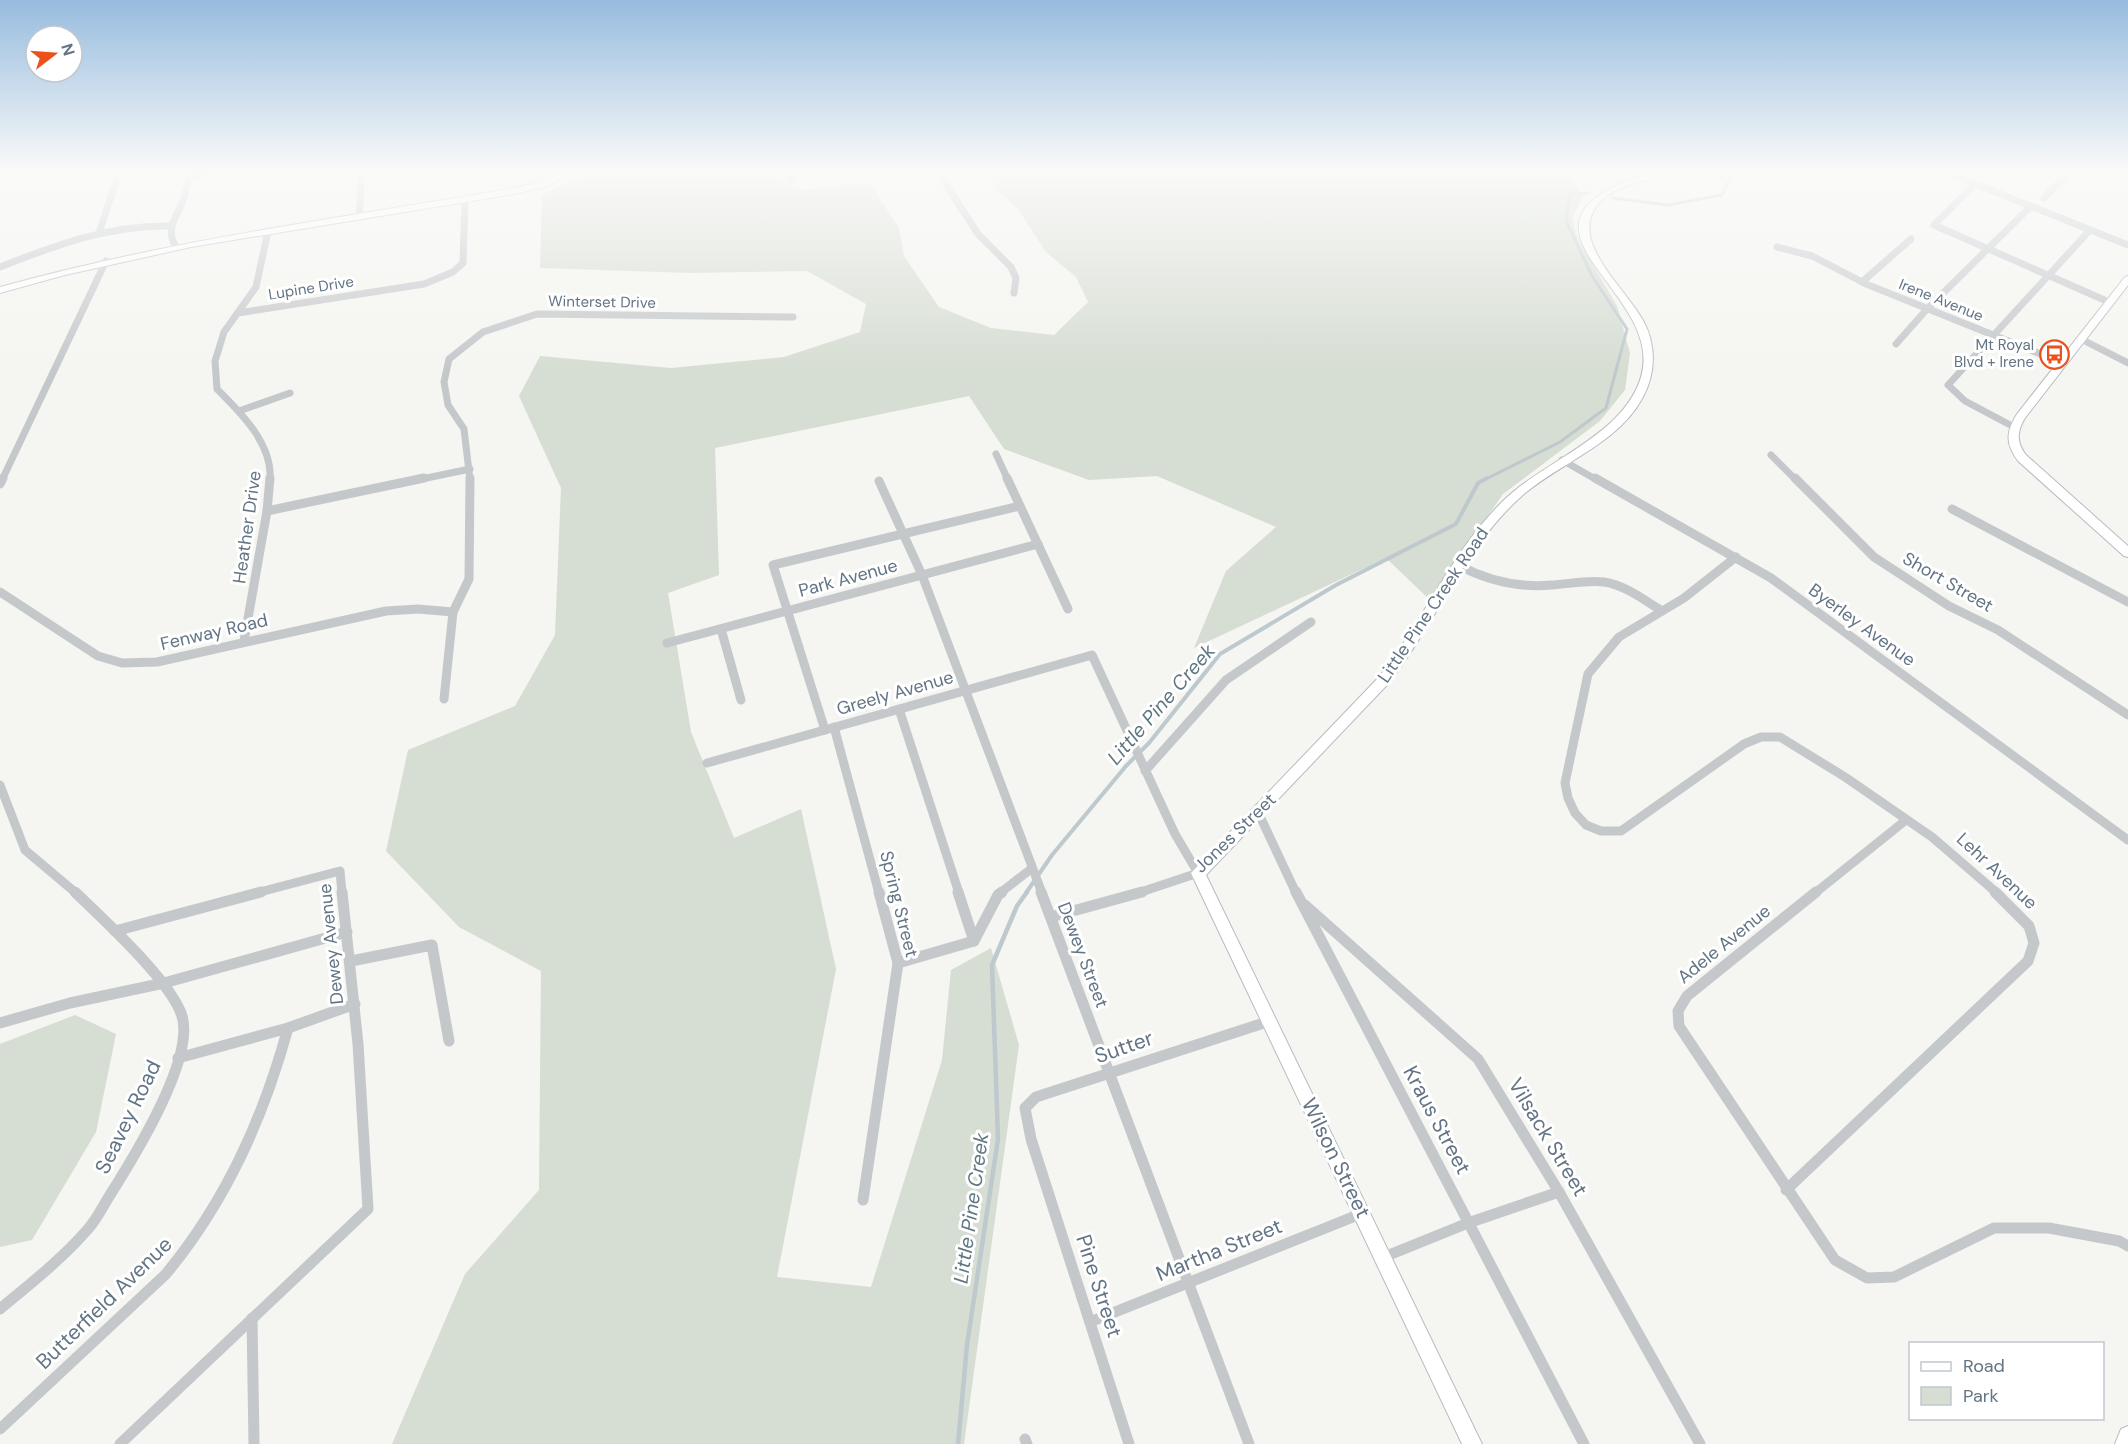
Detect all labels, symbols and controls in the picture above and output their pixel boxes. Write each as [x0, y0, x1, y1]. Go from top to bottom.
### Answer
north arrow [24, 24, 84, 84]
text: N [56, 41, 80, 58]
street label: Lupine Drive [267, 271, 355, 305]
street label: Irene Avenue [1896, 274, 1986, 326]
street label: Winterset Drive [548, 291, 656, 313]
place label: Mt Royal Blvd + Irene [1954, 335, 2034, 372]
bus stop icon: Mt Royal Blvd + Irene [2039, 338, 2071, 370]
street label: Heather Drive [227, 469, 267, 585]
street label: Little Pine Creek Road [1372, 523, 1494, 687]
street label: Short Street [1898, 546, 1998, 618]
street label: Park Avenue [796, 553, 900, 603]
street label: Byerley Avenue [1804, 578, 1920, 672]
street label: Fenway Road [158, 608, 270, 656]
water label: Little Pine Creek [1101, 638, 1221, 770]
street label: Greely Avenue [834, 665, 956, 721]
street label: Jones Street [1189, 788, 1281, 878]
street label: Lehr Avenue [1951, 827, 2043, 915]
street label: Spring Street [874, 848, 924, 960]
street label: Dewey Avenue [313, 882, 349, 1006]
street label: Dewey Street [1052, 899, 1114, 1011]
street label: Adele Avenue [1672, 899, 1776, 989]
street label: Sutter [1091, 1024, 1157, 1070]
street label: Seavey Road [88, 1055, 168, 1179]
street label: Kraus Street [1397, 1061, 1477, 1179]
street label: Vilsack Street [1502, 1073, 1594, 1201]
street label: Wilson Street [1295, 1093, 1377, 1223]
water label: Little Pine Creek [948, 1130, 995, 1285]
street label: Martha Street [1152, 1212, 1286, 1288]
street label: Butterfield Avenue [30, 1231, 178, 1375]
street label: Pine Street [1069, 1231, 1129, 1341]
legend [1909, 1342, 2104, 1420]
text: Road [1963, 1354, 2005, 1378]
text: Park [1963, 1384, 1999, 1408]

